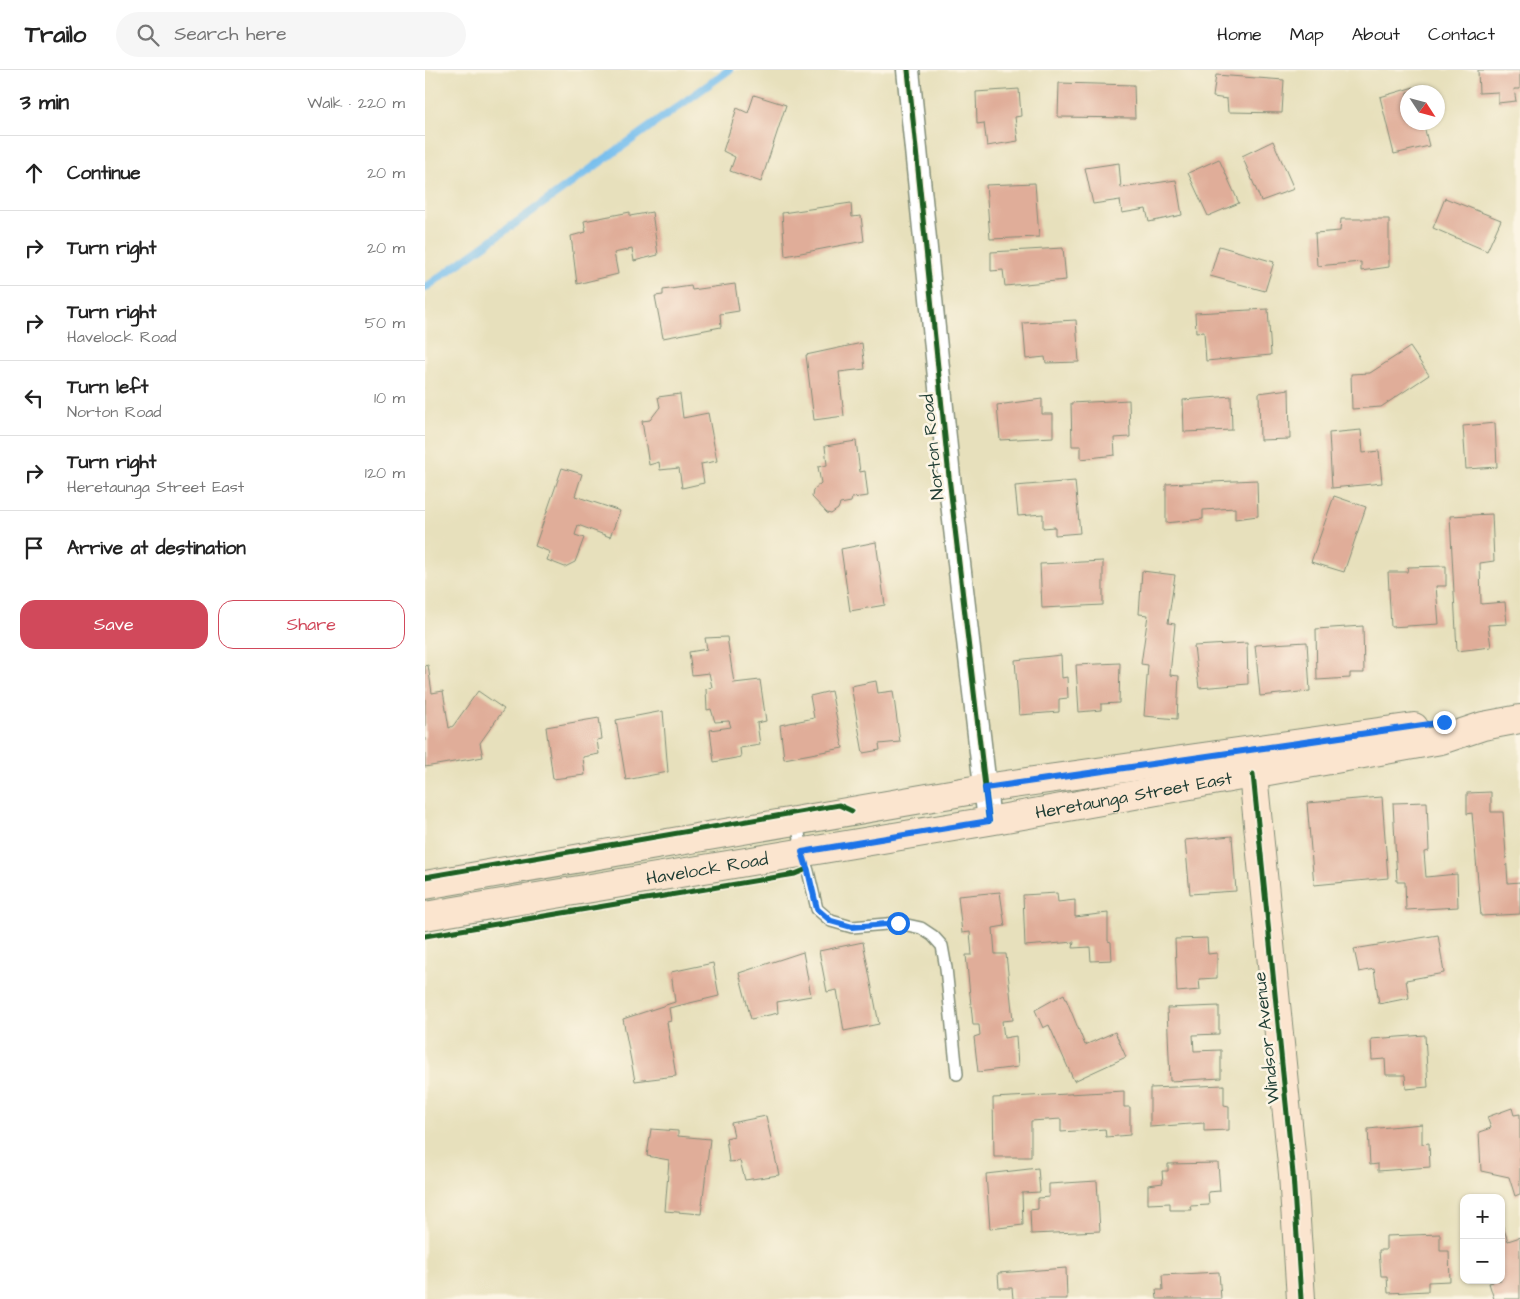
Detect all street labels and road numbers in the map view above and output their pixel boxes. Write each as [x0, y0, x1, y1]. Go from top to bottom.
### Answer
street label: Norton Road [915, 393, 950, 501]
street label: Heretaunga Street East [1033, 766, 1235, 825]
street label: Havelock Road [644, 846, 770, 892]
street label: Windsor Avenue [1247, 970, 1286, 1105]

